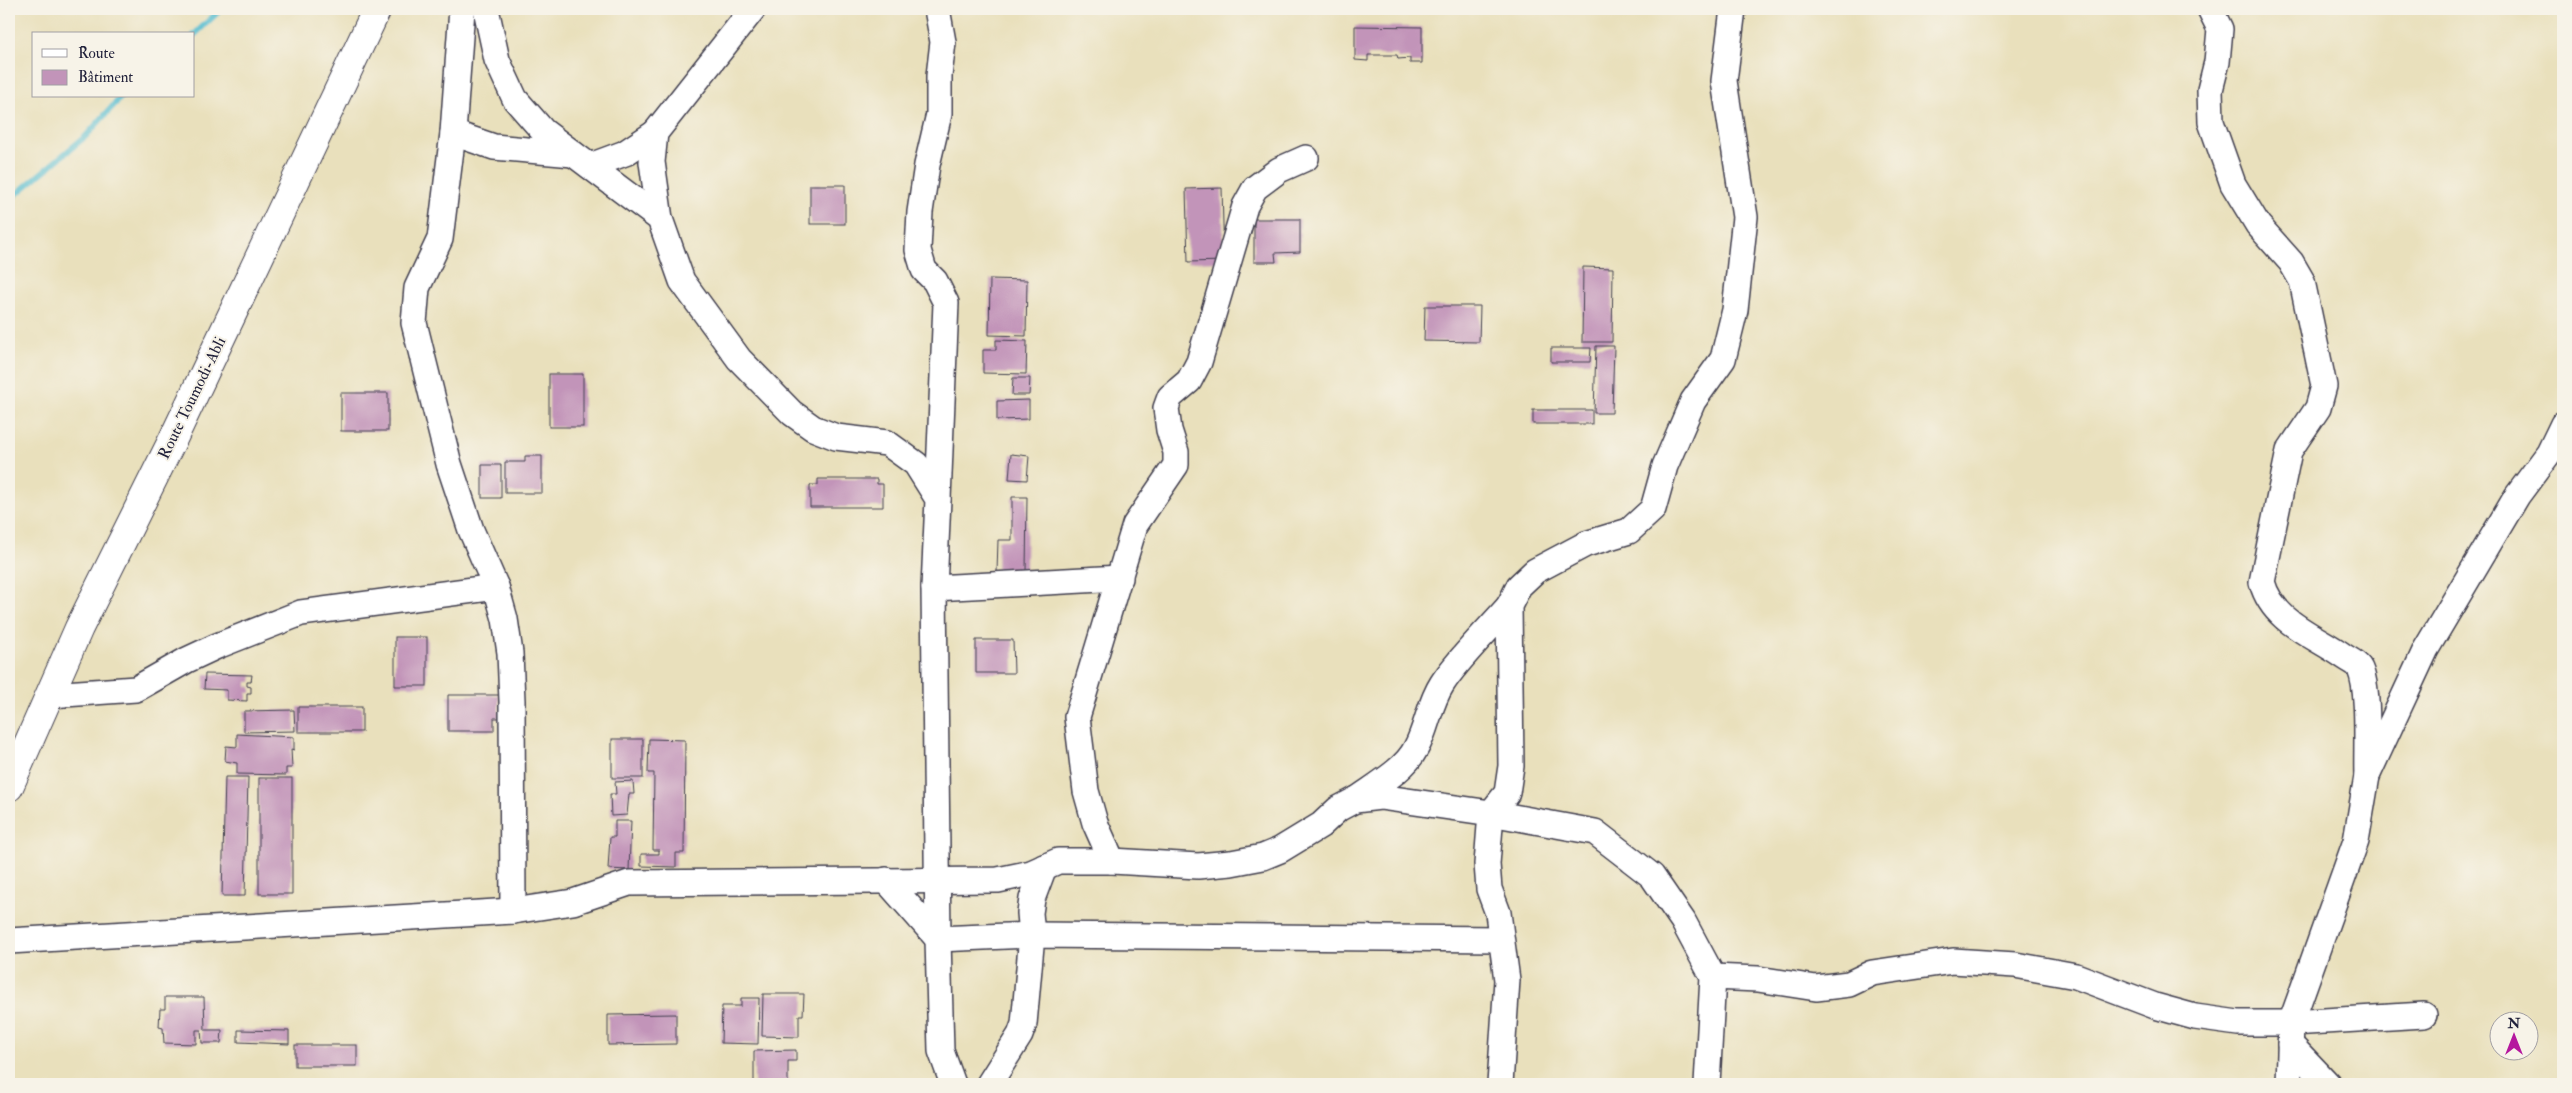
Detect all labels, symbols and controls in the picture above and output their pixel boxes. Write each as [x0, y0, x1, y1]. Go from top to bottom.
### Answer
legend [32, 32, 195, 98]
text: Route [78, 44, 115, 63]
text: Bâtiment [78, 68, 133, 87]
street label: Route Toumodi-Abli [154, 334, 230, 462]
north arrow [2490, 1010, 2540, 1060]
text: N [2507, 1015, 2521, 1032]

